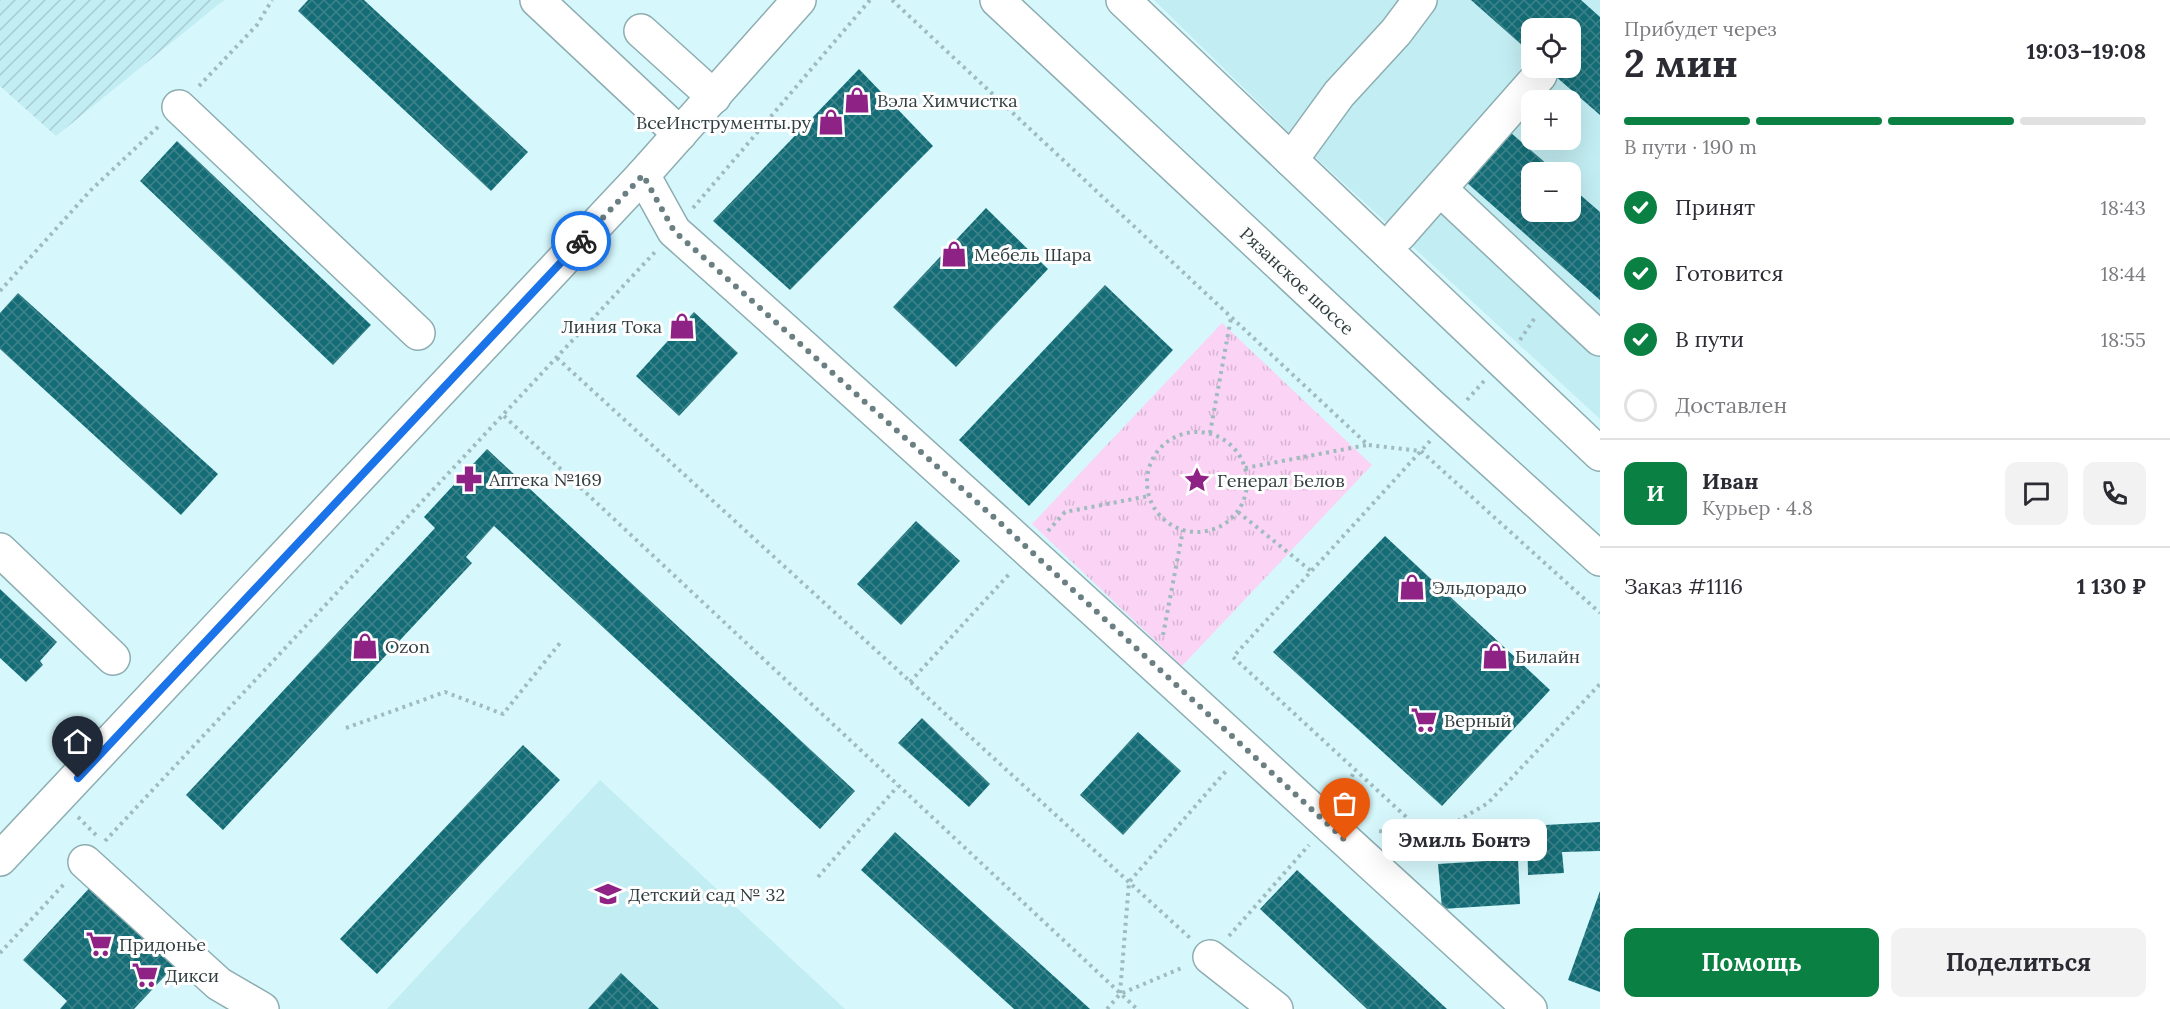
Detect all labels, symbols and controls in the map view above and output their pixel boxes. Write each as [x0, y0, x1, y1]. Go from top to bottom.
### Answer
text: Прибудет через [1624, 16, 1777, 41]
map controls [1521, 18, 1581, 222]
button: locate [1521, 18, 1581, 78]
text: 19:03–19:08 [2027, 37, 2146, 65]
text: 2 мин [1624, 38, 1738, 88]
shop icon: Вэла Химчистка [842, 85, 872, 115]
place label: Вэла Химчистка [877, 89, 1017, 112]
button: + [1521, 90, 1581, 150]
shop icon: ВсеИнструменты.ру [816, 107, 846, 137]
place label: ВсеИнструменты.ру [636, 111, 811, 134]
text: В пути · 190 m [1624, 134, 1757, 159]
button: − [1521, 162, 1581, 222]
icon: check [1624, 191, 1657, 224]
text: Принят [1675, 193, 1755, 221]
text: 18:43 [2101, 195, 2146, 220]
courier [551, 211, 611, 271]
street label: Рязанское шоссе [1235, 222, 1359, 340]
icon: bike [565, 225, 598, 258]
shop icon: Мебель Шара [939, 239, 969, 269]
place label: Мебель Шара [974, 243, 1092, 266]
icon: check [1624, 257, 1657, 290]
text: Готовится [1675, 259, 1784, 287]
text: 18:44 [2101, 261, 2146, 286]
shop icon: Линия Тока [667, 311, 697, 341]
place label: Линия Тока [561, 315, 662, 338]
icon: check [1624, 323, 1657, 356]
text: В пути [1675, 325, 1744, 353]
text: 18:55 [2101, 327, 2146, 352]
text: Доставлен [1675, 391, 1787, 419]
button: chat [2005, 462, 2068, 525]
button: phone [2083, 462, 2146, 525]
pharmacy icon: Аптека №169 [454, 464, 484, 494]
place icon: Генерал Белов [1182, 465, 1212, 495]
text: Иван [1702, 467, 1759, 495]
place label: Аптека №169 [488, 468, 602, 491]
place label: Генерал Белов [1217, 469, 1345, 492]
text: И [1646, 479, 1665, 507]
text: Курьер · 4.8 [1702, 495, 1813, 520]
shop icon: Эльдорадо [1397, 572, 1427, 602]
text: Заказ #1116 [1624, 572, 1743, 600]
text: 1 130 ₽ [2077, 572, 2146, 600]
place label: Эльдорадо [1432, 576, 1527, 599]
shop icon: Ozon [350, 631, 380, 661]
place label: Ozon [385, 635, 430, 658]
shop icon: Билайн [1480, 641, 1510, 671]
place label: Билайн [1515, 645, 1580, 668]
supermarket icon: Верный [1409, 705, 1439, 735]
place label: Верный [1444, 709, 1512, 732]
pin [52, 716, 103, 778]
icon: home [61, 725, 94, 758]
pin [1319, 778, 1370, 840]
icon: bag [1328, 787, 1361, 820]
callout: Эмиль Бонтэ [1381, 819, 1546, 861]
text: Эмиль Бонтэ [1398, 827, 1531, 852]
school or university icon: Детский сад № 32 [593, 879, 623, 909]
place label: Детский сад № 32 [628, 883, 785, 906]
button: Помощь [1624, 928, 1879, 997]
button: Поделиться [1891, 928, 2146, 997]
supermarket icon: Придонье [84, 929, 114, 959]
place label: Придонье [119, 933, 206, 956]
supermarket icon: Дикси [130, 960, 160, 990]
place label: Дикси [165, 964, 219, 987]

